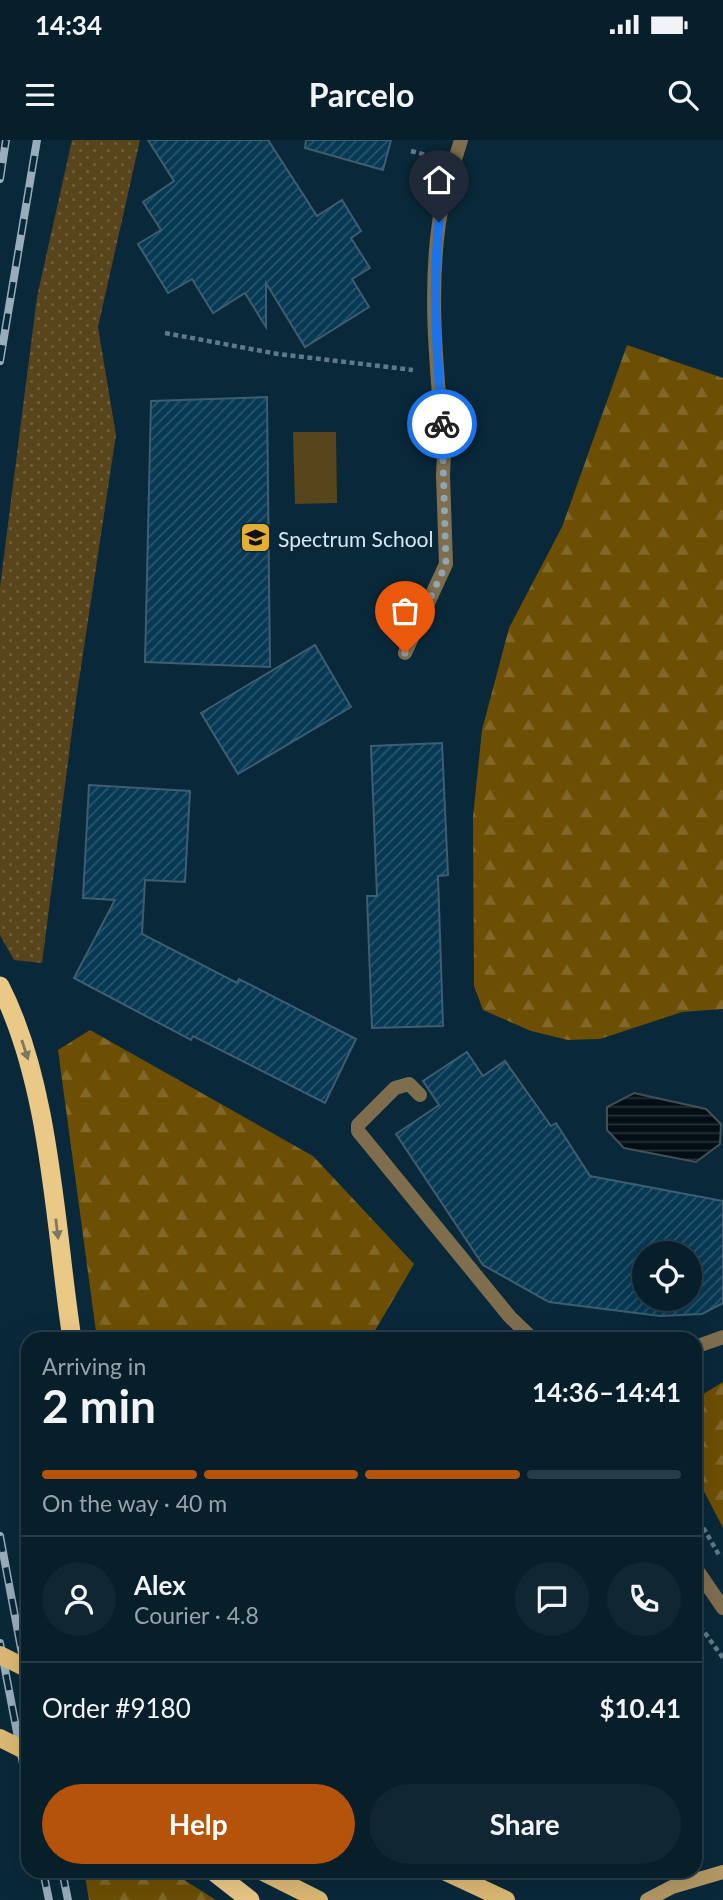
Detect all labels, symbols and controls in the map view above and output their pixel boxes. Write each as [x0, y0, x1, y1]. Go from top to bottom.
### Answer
text: 14:34 [35, 9, 102, 41]
text: Parcelo [309, 75, 414, 114]
icon: menu [21, 76, 59, 114]
icon: search [664, 76, 702, 114]
pin [409, 150, 469, 222]
icon: home [420, 161, 458, 199]
courier [407, 389, 477, 459]
icon: bike [423, 405, 461, 443]
school or university icon: Spectrum School [238, 521, 272, 555]
place label: Spectrum School [278, 526, 433, 551]
pin [375, 581, 435, 653]
icon: bag [386, 592, 424, 630]
one-way arrow [20, 1039, 31, 1060]
one-way arrow [52, 1218, 63, 1240]
map controls [632, 1241, 702, 1311]
button: locate [632, 1241, 702, 1311]
text: Arriving in [42, 1352, 146, 1380]
text: 14:36–14:41 [532, 1376, 681, 1408]
text: 2 min [42, 1378, 156, 1433]
text: On the way · 40 m [42, 1489, 227, 1517]
button: person [42, 1562, 116, 1636]
button: chat [515, 1562, 589, 1636]
button: phone [607, 1562, 681, 1636]
text: Alex [134, 1569, 186, 1601]
text: Courier · 4.8 [134, 1601, 259, 1629]
text: Order #9180 [42, 1692, 191, 1724]
text: $10.41 [599, 1692, 681, 1724]
button: Help [42, 1784, 355, 1864]
button: Share [369, 1784, 681, 1864]

